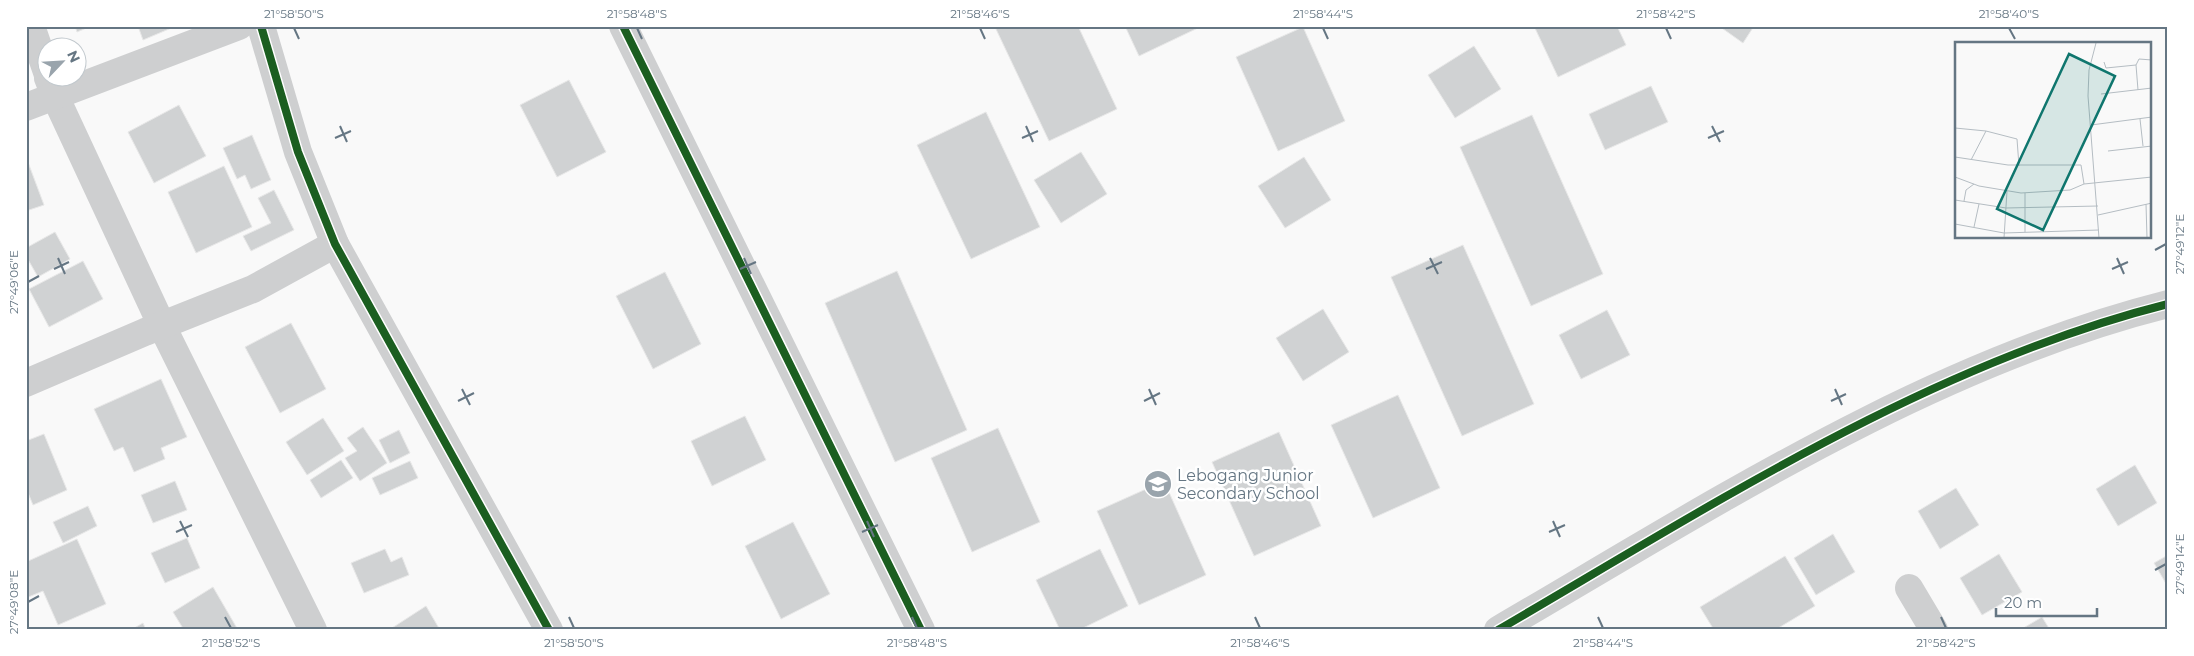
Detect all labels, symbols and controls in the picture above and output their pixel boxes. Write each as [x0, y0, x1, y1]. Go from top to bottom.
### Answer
text: 21°58'50"S [264, 6, 324, 21]
text: 21°58'48"S [607, 6, 667, 21]
text: 21°58'46"S [950, 6, 1010, 21]
text: 21°58'44"S [1293, 6, 1353, 21]
text: 21°58'42"S [1636, 6, 1696, 21]
text: 21°58'40"S [1979, 6, 2039, 21]
north arrow [38, 38, 88, 88]
inset map [1955, 42, 2152, 239]
text: N [63, 48, 84, 65]
text: 27°49'12"E [2172, 214, 2187, 274]
text: 27°49'06"E [6, 250, 21, 314]
place label: Lebogang Junior Secondary School [1177, 466, 1320, 503]
school or university icon: Lebogang Junior Secondary School [1143, 469, 1173, 499]
text: 27°49'14"E [2172, 533, 2187, 595]
text: 27°49'08"E [6, 570, 21, 634]
scale bar [1996, 586, 2098, 618]
text: 20 m [2004, 593, 2042, 612]
text: 21°58'52"S [202, 635, 260, 650]
text: 21°58'50"S [544, 635, 604, 650]
text: 21°58'48"S [887, 635, 947, 650]
text: 21°58'46"S [1230, 635, 1290, 650]
text: 21°58'44"S [1573, 635, 1633, 650]
text: 21°58'42"S [1916, 635, 1976, 650]

